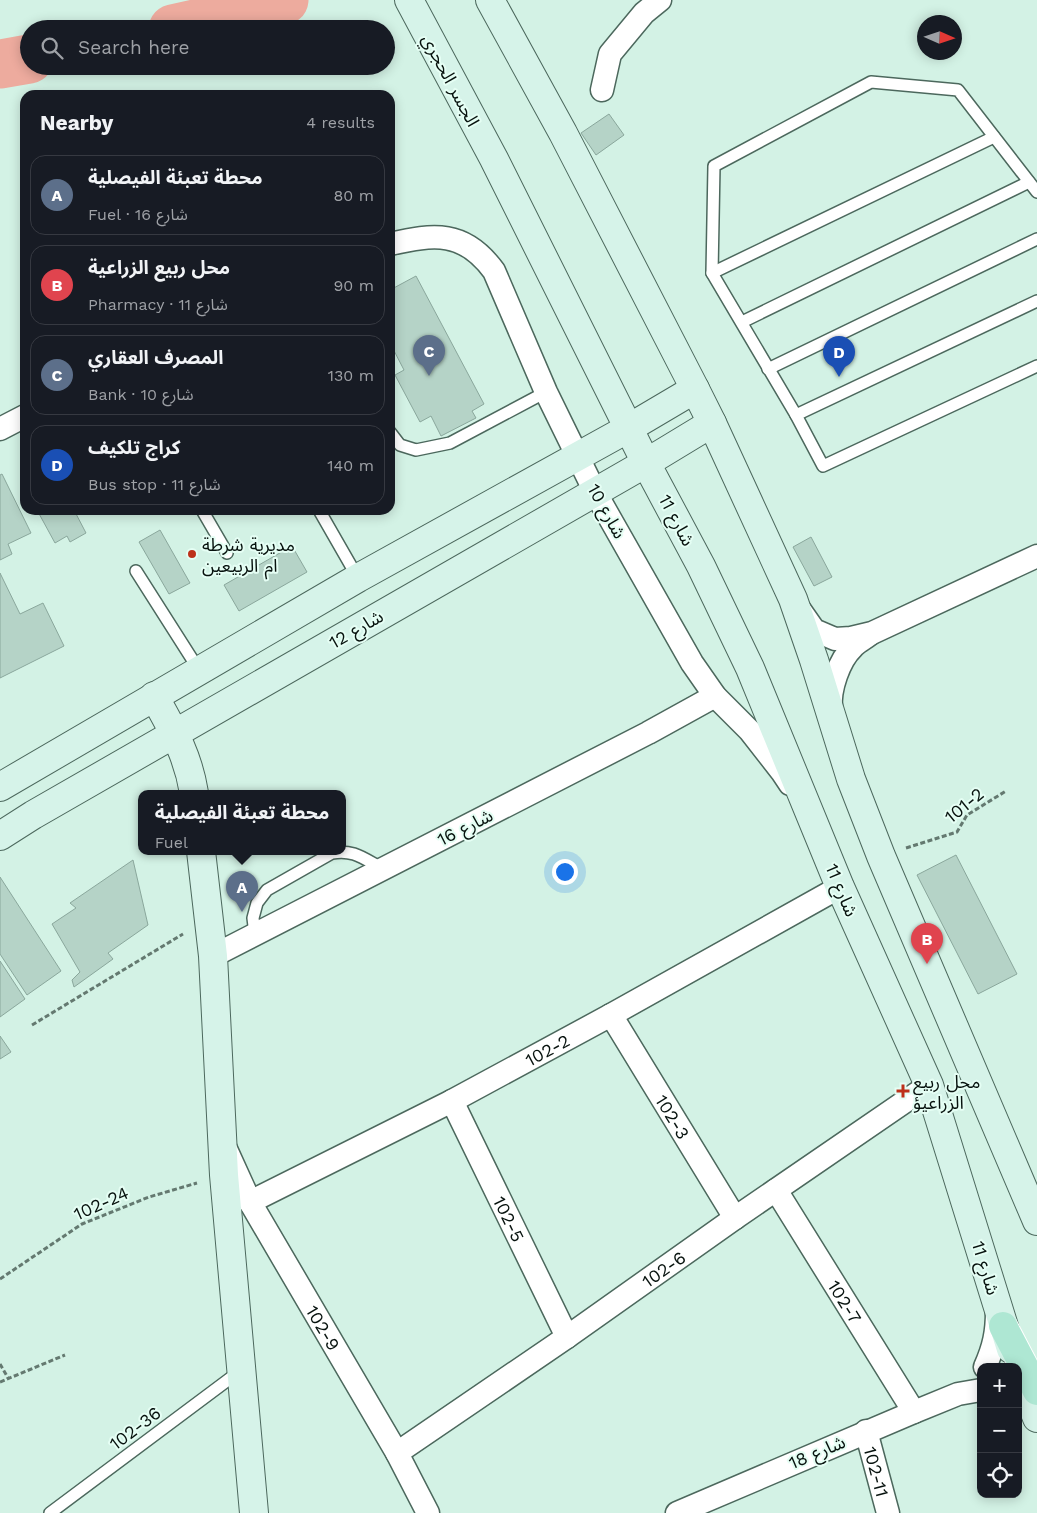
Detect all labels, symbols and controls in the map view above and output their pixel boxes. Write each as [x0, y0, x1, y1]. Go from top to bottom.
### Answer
north arrow [917, 15, 962, 60]
search box [20, 20, 395, 75]
street label: الجسر الحجري [415, 30, 484, 131]
icon: search [38, 34, 66, 62]
text: Search here [78, 36, 189, 59]
text: Nearby [40, 110, 113, 135]
text: 4 results [306, 113, 375, 132]
text: محطة تعبئة الفيصلية [88, 166, 262, 189]
text: A [52, 186, 62, 205]
text: 80 m [333, 186, 374, 205]
text: Fuel · شارع 16 [88, 205, 188, 224]
text: محل ربيع الزراعية [88, 256, 230, 279]
text: B [52, 276, 62, 295]
text: 90 m [333, 276, 374, 295]
text: Pharmacy · شارع 11 [88, 295, 228, 314]
pin: C [413, 335, 445, 376]
pin: D [823, 336, 855, 377]
text: المصرف العقاري [88, 346, 223, 369]
text: C [52, 366, 62, 385]
text: 130 m [328, 366, 374, 385]
text: Bank · شارع 10 [88, 385, 194, 404]
text: كراج تلكيف [88, 436, 180, 459]
text: D [51, 456, 63, 475]
text: 140 m [327, 456, 374, 475]
text: Bus stop · شارع 11 [88, 475, 221, 494]
street label: شارع 10 [580, 480, 631, 544]
street label: شارع 11 [651, 491, 699, 551]
place label: مديرية شرطة ام الربيعين [202, 534, 295, 580]
marker: مديرية شرطة ام الربيعين [186, 548, 198, 560]
street label: شارع 12 [325, 605, 389, 656]
street label: 101-2 [940, 783, 988, 827]
popup [138, 790, 346, 855]
text: محطة تعبئة الفيصلية [155, 801, 329, 824]
street label: شارع 16 [434, 804, 498, 853]
text: Fuel [155, 833, 188, 852]
your location [552, 859, 578, 885]
street label: شارع 11 [818, 860, 862, 921]
pin: A [226, 871, 258, 912]
pin: B [911, 923, 943, 964]
street label: 102-2 [521, 1029, 573, 1070]
place label: محل ربيع الزراعيؤ [913, 1071, 980, 1114]
marker: محل ربيع الزراعيؤ [897, 1085, 909, 1097]
street label: 102-3 [652, 1091, 694, 1142]
street label: 102-24 [70, 1182, 132, 1224]
street label: 102-5 [489, 1193, 529, 1245]
street label: شارع 11 [964, 1238, 1004, 1299]
street label: 102-6 [638, 1246, 689, 1291]
street label: 102-7 [824, 1276, 866, 1327]
street label: 102-9 [302, 1301, 345, 1354]
map controls [977, 1363, 1022, 1498]
button: + [977, 1363, 1022, 1408]
street label: 102-36 [105, 1402, 165, 1454]
button: − [977, 1408, 1022, 1453]
street label: شارع 18 [786, 1431, 850, 1477]
street label: 102-11 [860, 1444, 894, 1499]
button: locate [977, 1453, 1022, 1498]

